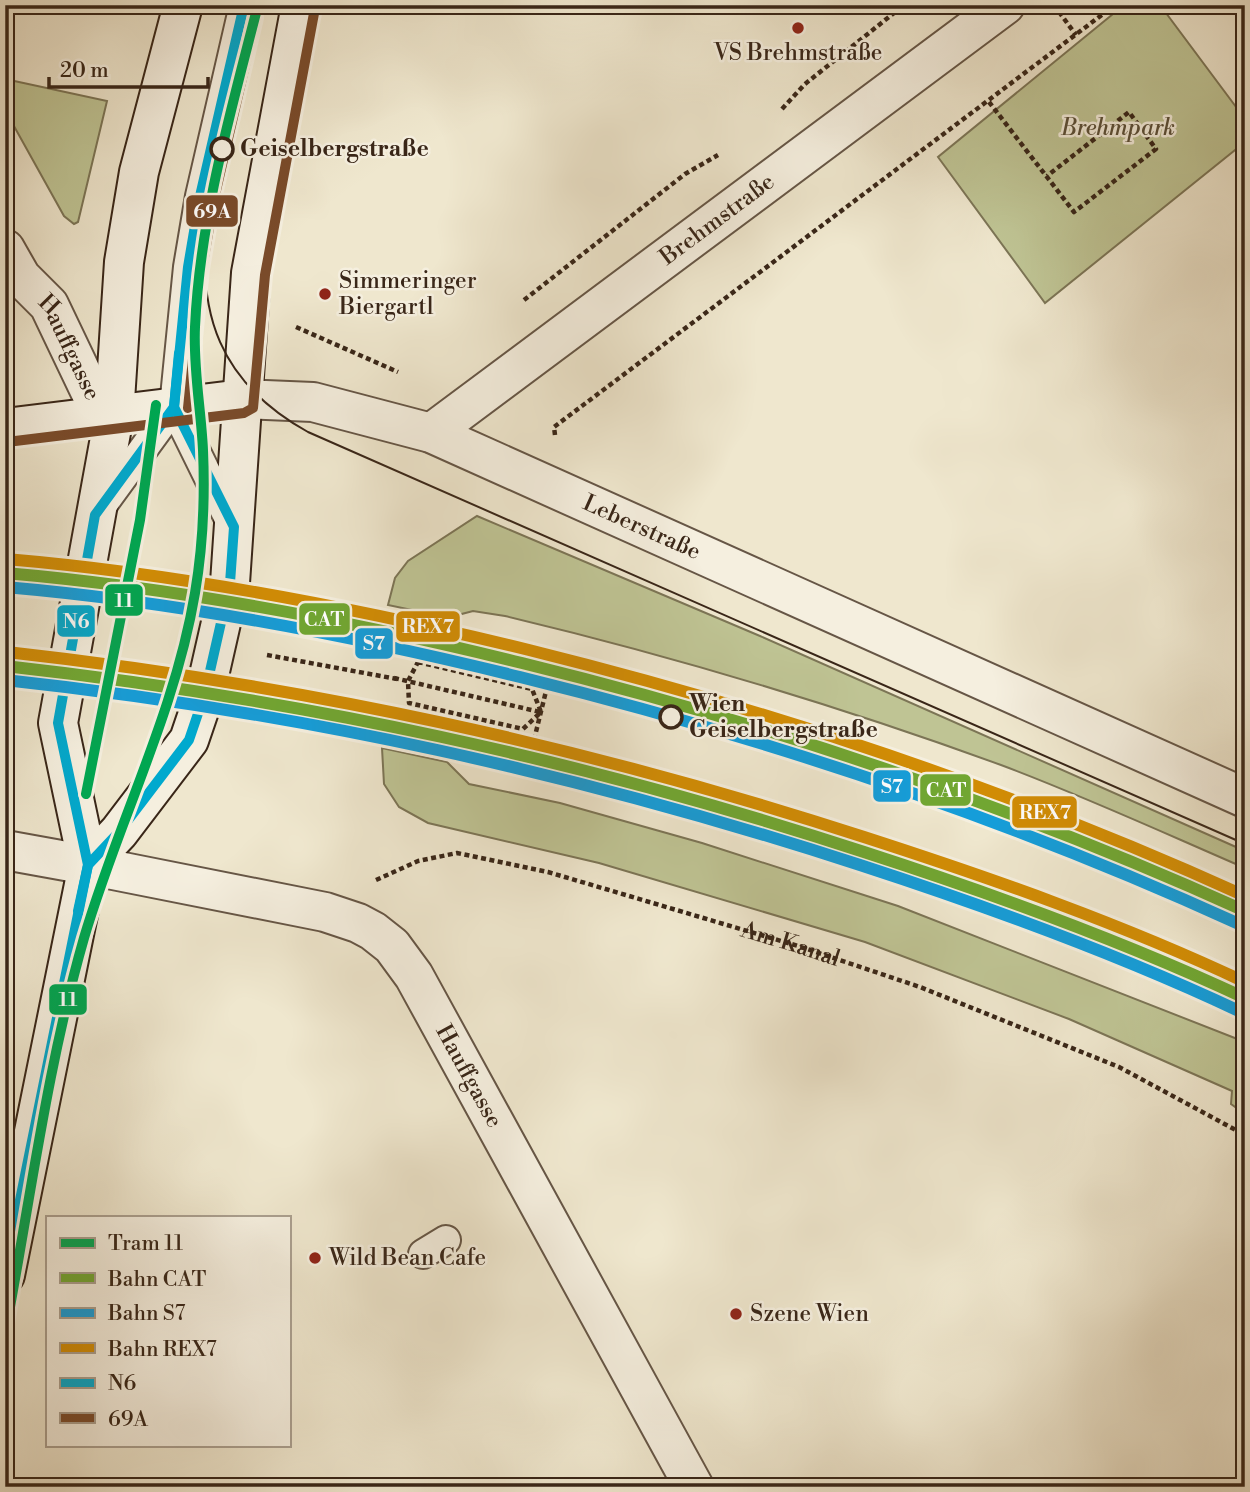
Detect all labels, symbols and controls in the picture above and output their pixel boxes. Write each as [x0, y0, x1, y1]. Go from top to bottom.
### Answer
marker: VS Brehmstraße [790, 20, 806, 36]
place label: VS Brehmstraße [713, 39, 882, 67]
scale bar [49, 46, 208, 90]
text: 20 m [60, 58, 109, 84]
park label: Brehmpark [1060, 114, 1175, 142]
place label: Geiselbergstraße [240, 135, 429, 163]
marker: Geiselbergstraße [210, 137, 234, 161]
street label: Brehmstraße [654, 168, 780, 272]
line badge: 69A [185, 194, 239, 228]
text: 69A [193, 200, 231, 224]
place label: Simmeringer Biergartl [338, 267, 477, 321]
marker: Simmeringer Biergartl [317, 286, 333, 302]
street label: Hauffgasse [32, 288, 106, 405]
street label: Leberstraße [579, 489, 705, 566]
line badge: 11 [104, 583, 144, 617]
text: 11 [115, 589, 133, 613]
line badge: CAT [298, 602, 351, 636]
line badge: N6 [56, 604, 96, 638]
text: CAT [304, 608, 345, 632]
text: N6 [63, 610, 90, 634]
line badge: REX7 [395, 610, 461, 643]
text: REX7 [402, 615, 454, 639]
line badge: S7 [354, 627, 394, 660]
text: S7 [363, 632, 385, 656]
place label: Wien Geiselbergstraße [688, 690, 878, 744]
marker: Wien Geiselbergstraße [659, 705, 683, 729]
line badge: S7 [872, 769, 912, 803]
line badge: CAT [919, 773, 972, 807]
text: S7 [881, 775, 903, 799]
text: CAT [926, 779, 967, 803]
line badge: REX7 [1011, 795, 1078, 829]
text: REX7 [1019, 801, 1071, 825]
street label: Am Kanal [737, 916, 844, 973]
line badge: 11 [48, 983, 88, 1016]
text: 11 [59, 988, 77, 1012]
street label: Hauffgasse [429, 1020, 508, 1133]
legend [46, 1216, 290, 1446]
text: Tram 11 [108, 1231, 183, 1257]
place label: Wild Bean Cafe [328, 1244, 486, 1272]
marker: Wild Bean Cafe [307, 1250, 323, 1266]
text: Bahn CAT [107, 1267, 207, 1293]
place label: Szene Wien [750, 1300, 869, 1328]
text: Bahn S7 [107, 1301, 186, 1327]
marker: Szene Wien [728, 1306, 744, 1322]
text: Bahn REX7 [107, 1337, 217, 1363]
text: N6 [108, 1371, 137, 1397]
text: 69A [108, 1407, 148, 1433]

